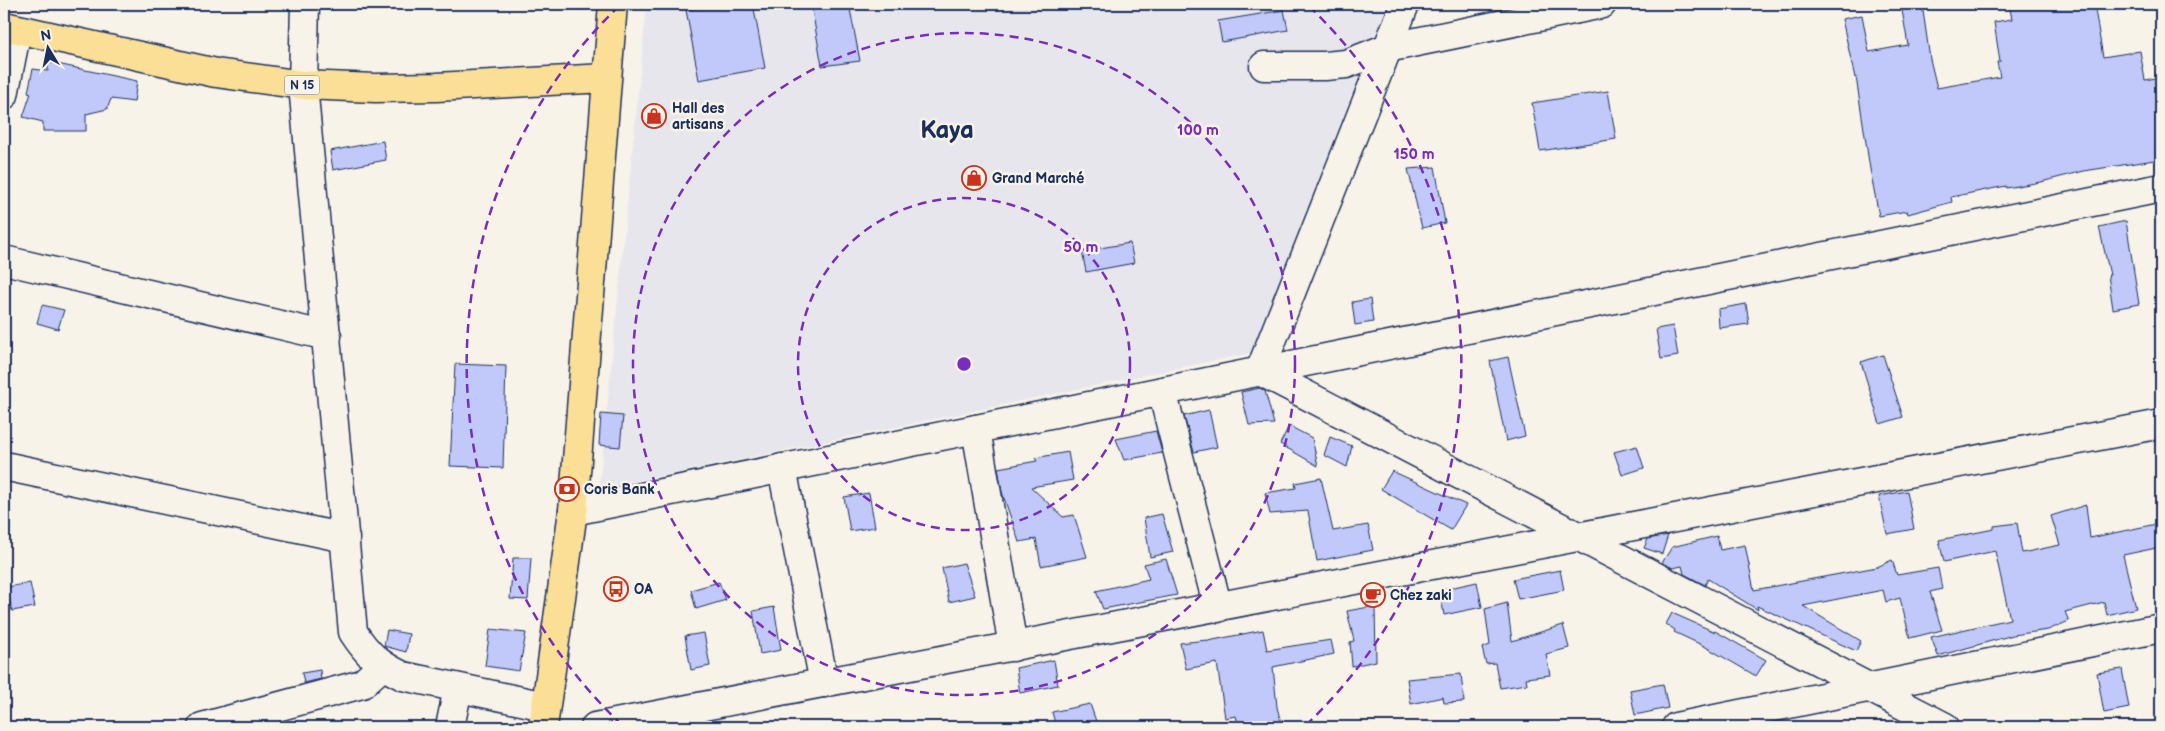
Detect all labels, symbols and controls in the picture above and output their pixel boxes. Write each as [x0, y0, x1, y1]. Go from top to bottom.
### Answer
north arrow [22, 22, 72, 72]
text: N [39, 26, 52, 45]
road number: N 15 [284, 76, 320, 94]
place label: Hall des artisans [672, 100, 724, 133]
shop icon: Hall des artisans [641, 103, 667, 129]
district label: Kaya [920, 116, 974, 145]
text: 100 m [1177, 121, 1219, 140]
text: 150 m [1393, 145, 1435, 164]
shop icon: Grand Marché [961, 165, 987, 191]
place label: Grand Marché [992, 170, 1085, 187]
text: 50 m [1064, 238, 1099, 257]
centre of rings [955, 355, 973, 373]
bank icon: Coris Bank [554, 476, 580, 502]
place label: Coris Bank [584, 481, 655, 498]
bus stop icon: OA [603, 576, 629, 602]
place label: OA [634, 581, 653, 598]
cafe icon: Chez zaki [1360, 582, 1386, 608]
place label: Chez zaki [1390, 587, 1452, 604]

